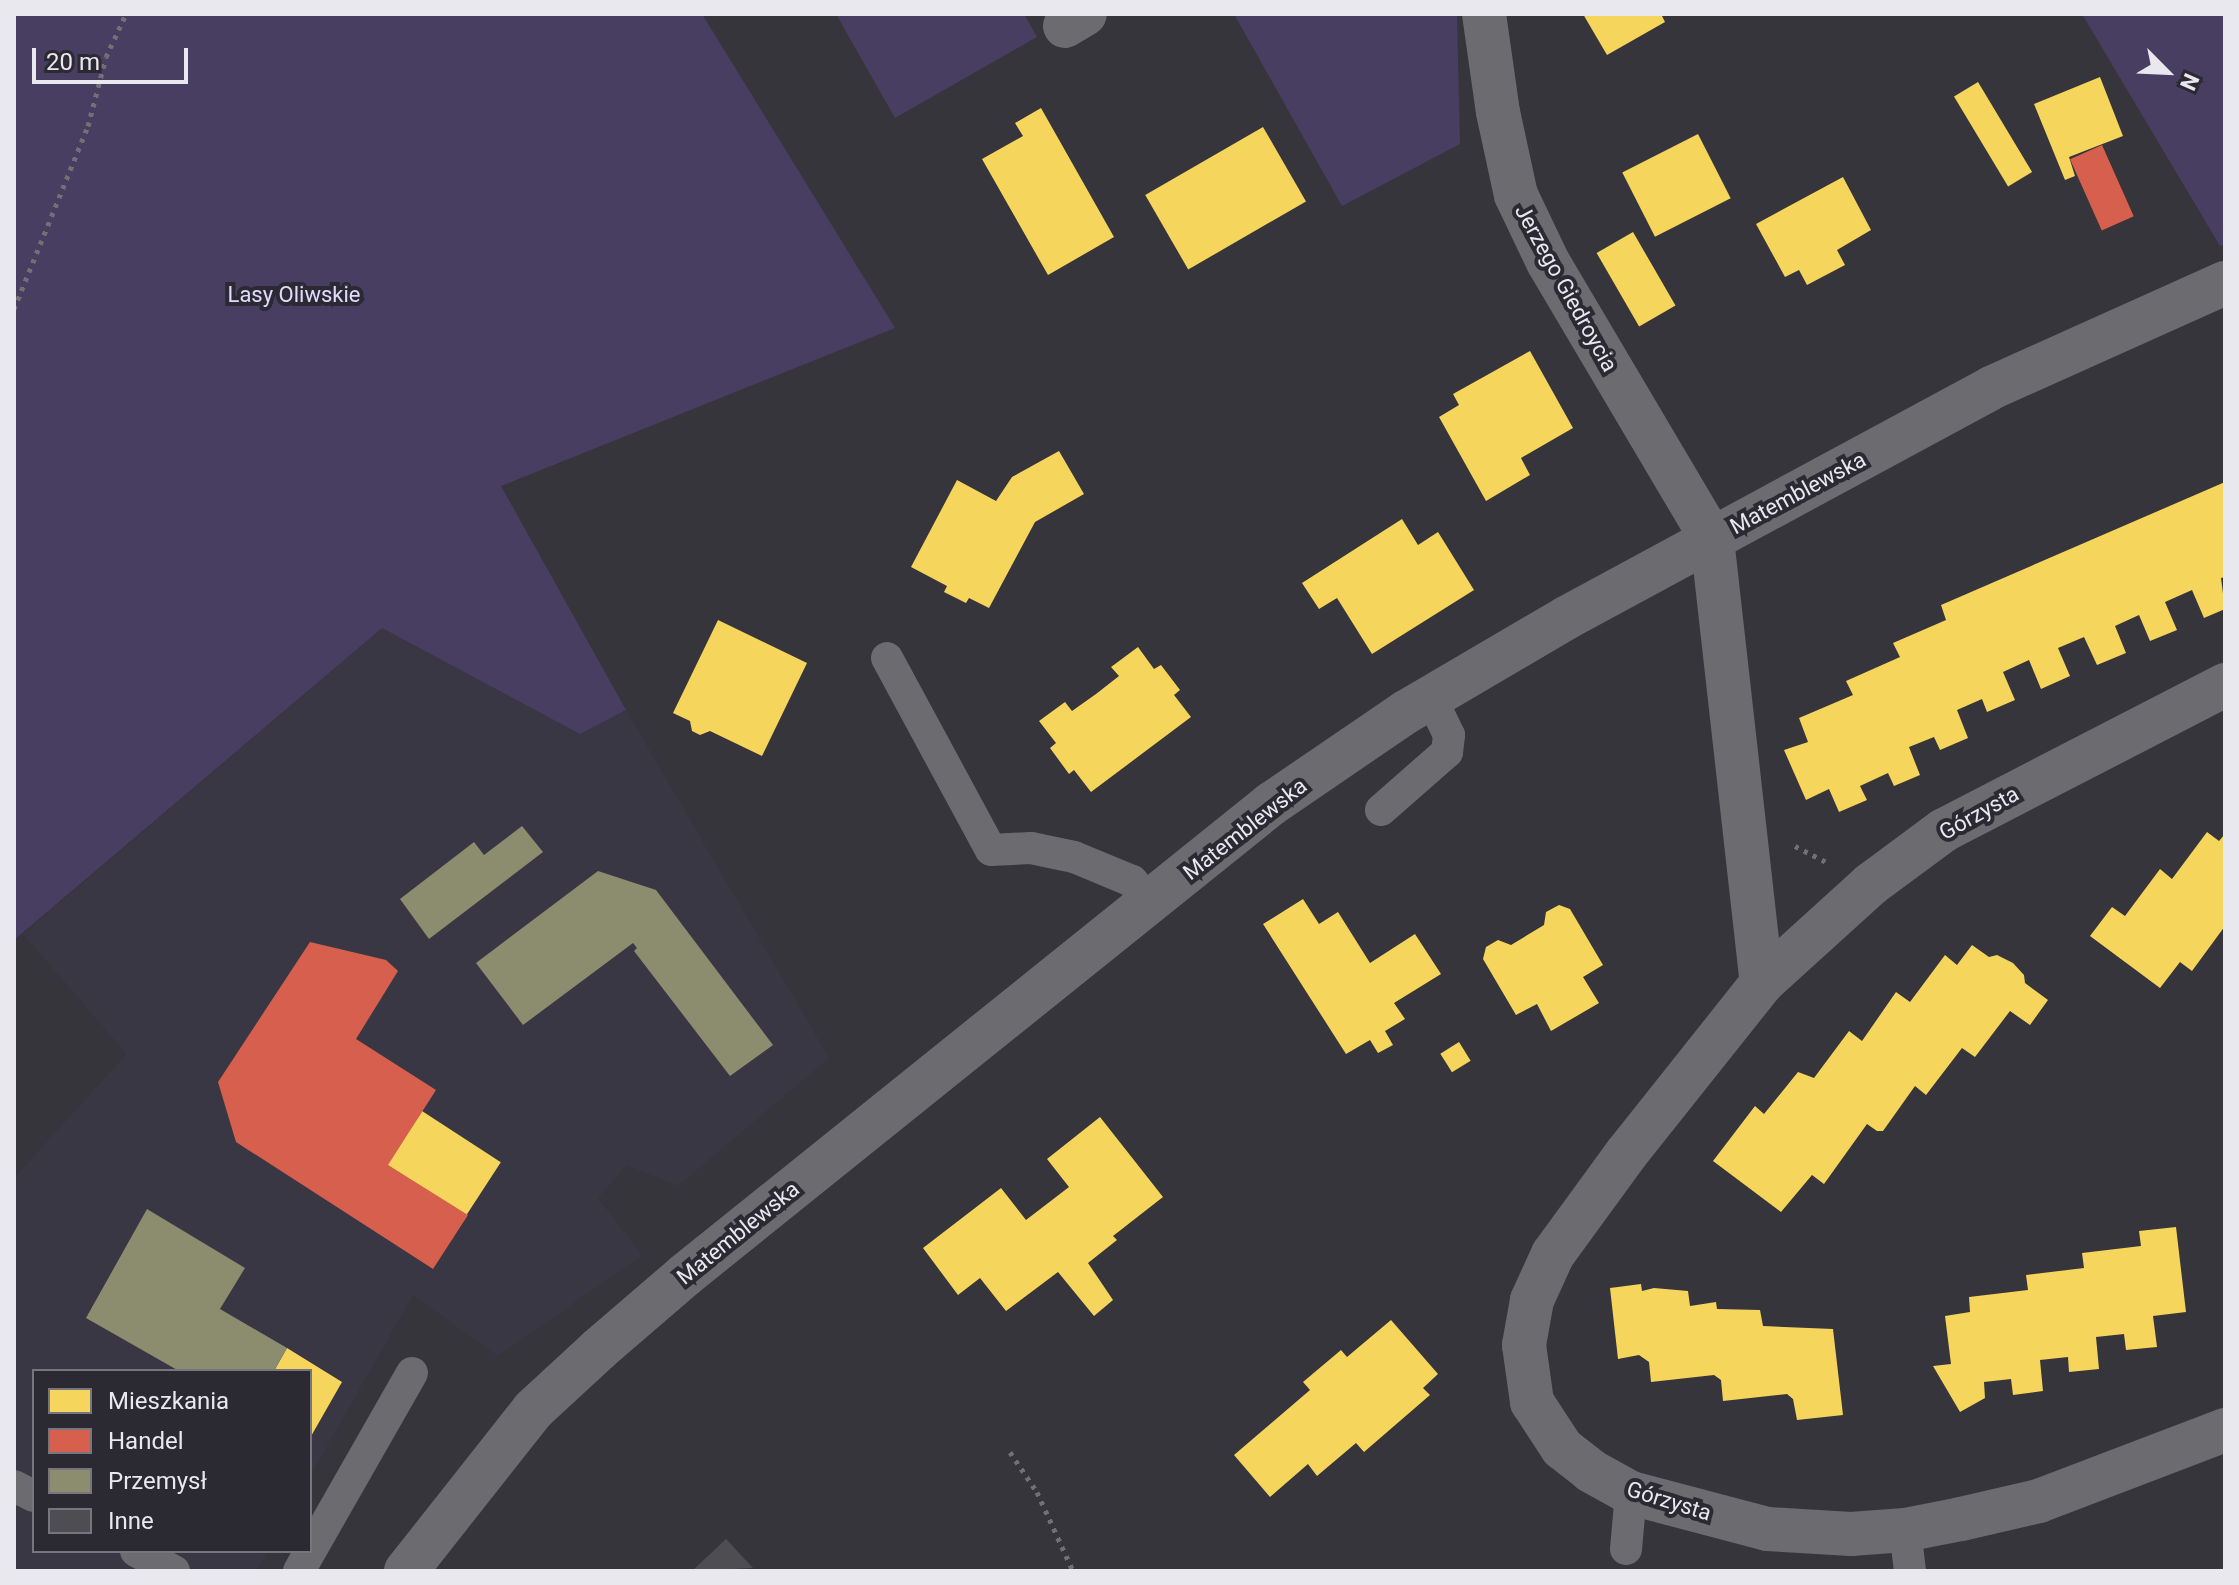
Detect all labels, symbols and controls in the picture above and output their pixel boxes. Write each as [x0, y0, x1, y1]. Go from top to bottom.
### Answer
scale bar [36, 32, 192, 82]
north arrow [2127, 32, 2207, 112]
text: 20 m [46, 48, 100, 76]
text: N [2175, 70, 2204, 94]
street label: Jerzego Giedroycia [1509, 200, 1623, 376]
park label: Lasy Oliwskie [228, 282, 360, 308]
street label: Matemblewska [1726, 446, 1870, 540]
street label: Matemblewska [1178, 773, 1312, 885]
street label: Górzysta [1935, 780, 2023, 846]
street label: Matemblewska [672, 1176, 804, 1290]
legend [32, 1369, 312, 1553]
text: Mieszkania [108, 1387, 229, 1415]
text: Handel [108, 1427, 184, 1455]
text: Przemysł [108, 1467, 207, 1495]
street label: Górzysta [1624, 1476, 1714, 1526]
text: Inne [108, 1507, 154, 1535]

